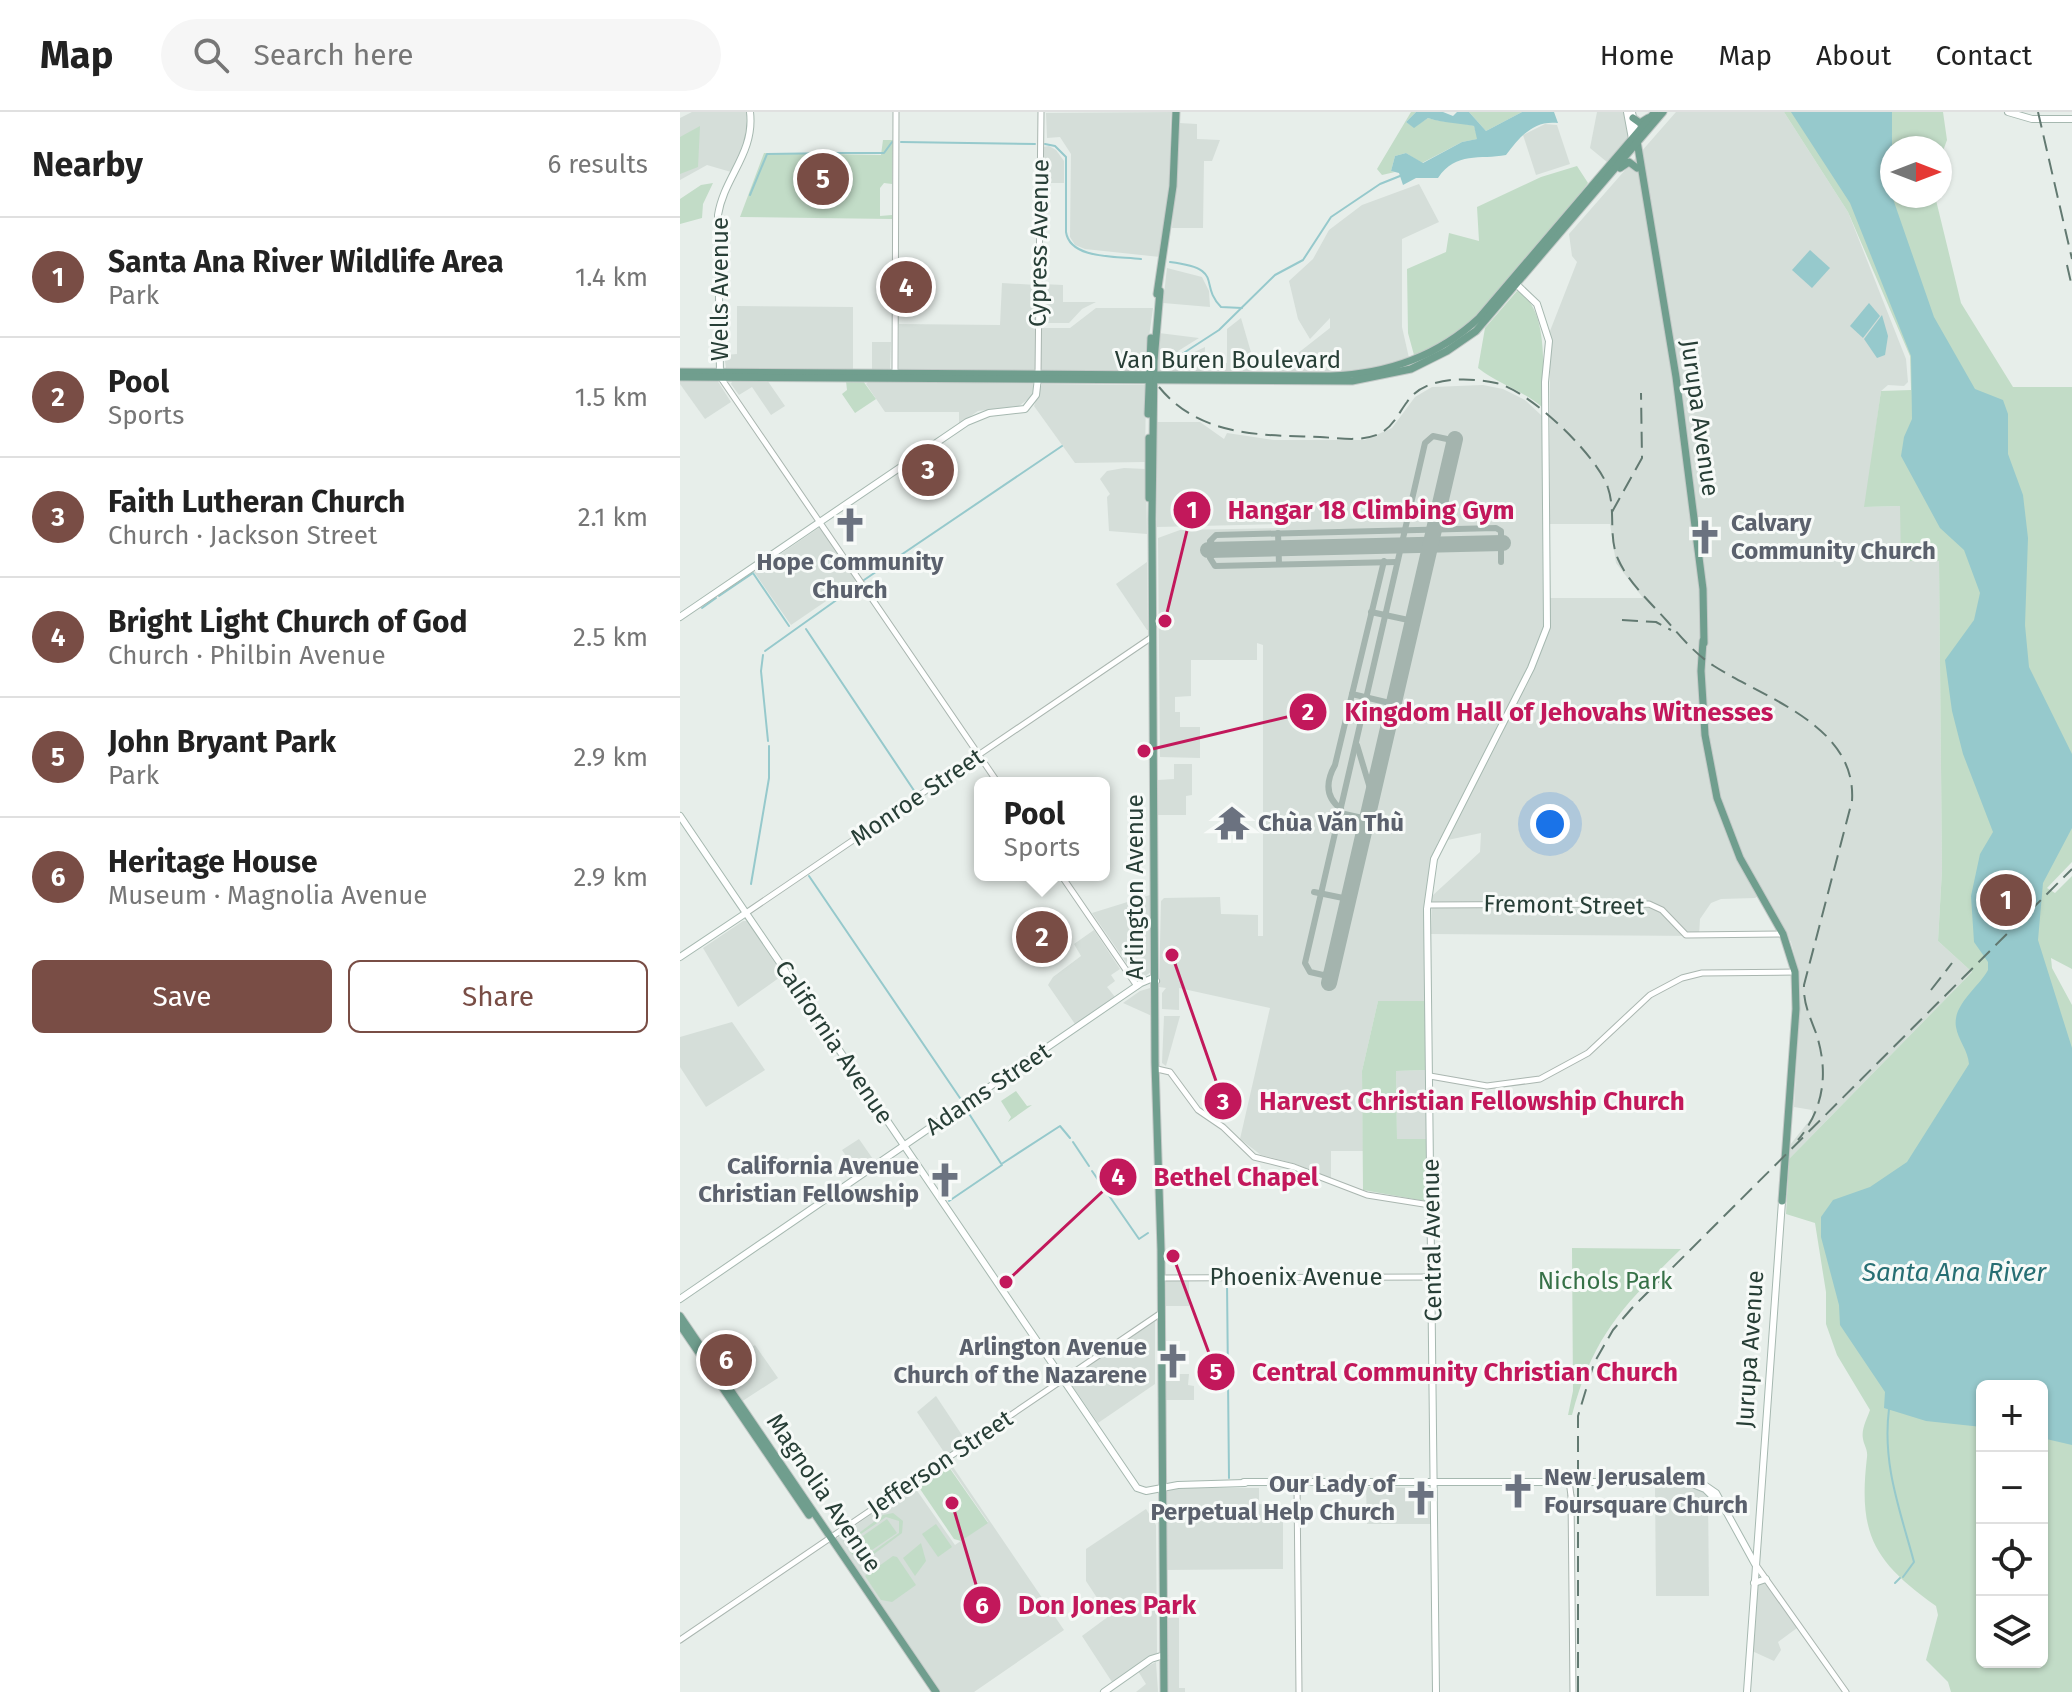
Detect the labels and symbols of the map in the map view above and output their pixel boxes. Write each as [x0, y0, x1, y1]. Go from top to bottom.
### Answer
north arrow [1880, 136, 1952, 208]
pin: 5 [797, 149, 849, 209]
street label: Cypress Avenue [1024, 159, 1054, 327]
street label: Wells Avenue [706, 217, 734, 361]
pin: 4 [880, 257, 932, 317]
street label: Jurupa Avenue [1675, 338, 1725, 498]
street label: Van Buren Boulevard [1115, 346, 1341, 374]
pin: 3 [902, 440, 954, 500]
callout: Hangar 18 Climbing Gym [1172, 485, 1531, 535]
text: Hangar 18 Climbing Gym [1228, 495, 1514, 526]
text: 1 [1186, 496, 1198, 524]
church icon: Hope Community Church [831, 506, 869, 544]
place label: Calvary Community Church [1731, 509, 1936, 565]
church icon: Calvary Community Church [1686, 518, 1724, 556]
place label: Hope Community Church [756, 548, 944, 604]
callout: Kingdom Hall of Jehovahs Witnesses [1288, 687, 1789, 737]
text: Kingdom Hall of Jehovahs Witnesses [1345, 697, 1774, 728]
text: 2 [1302, 698, 1314, 726]
street label: Monroe Street [845, 742, 989, 852]
street label: Arlington Avenue [1121, 794, 1149, 980]
temple icon: Chùa Văn Thù [1213, 804, 1251, 842]
your location [1530, 804, 1570, 844]
place label: Chùa Văn Thù [1258, 809, 1404, 837]
pin: 1 [1980, 870, 2032, 930]
street label: Fremont Street [1483, 890, 1645, 920]
pin: 2 [1016, 907, 1068, 967]
street label: California Avenue [769, 955, 899, 1129]
street label: Adams Street [920, 1037, 1056, 1141]
callout: Harvest Christian Fellowship Church [1203, 1076, 1700, 1126]
text: Harvest Christian Fellowship Church [1259, 1086, 1685, 1117]
text: 3 [1216, 1088, 1229, 1116]
place label: California Avenue Christian Fellowship [698, 1152, 919, 1208]
callout: Bethel Chapel [1098, 1152, 1335, 1202]
street label: Central Avenue [1417, 1158, 1447, 1322]
church icon: California Avenue Christian Fellowship [926, 1161, 964, 1199]
text: Bethel Chapel [1153, 1162, 1319, 1193]
text: 4 [1111, 1163, 1125, 1191]
water label: Santa Ana River [1861, 1257, 2047, 1288]
street label: Phoenix Avenue [1209, 1263, 1383, 1291]
park label: Nichols Park [1538, 1267, 1673, 1295]
street label: Jurupa Avenue [1731, 1269, 1769, 1429]
pin: 6 [700, 1330, 752, 1390]
place label: Arlington Avenue Church of the Nazarene [894, 1333, 1147, 1389]
church icon: Arlington Avenue Church of the Nazarene [1154, 1342, 1192, 1380]
callout: Central Community Christian Church [1196, 1347, 1694, 1397]
text: Central Community Christian Church [1252, 1357, 1678, 1388]
text: 5 [1210, 1358, 1223, 1386]
street label: Jefferson Street [862, 1404, 1018, 1522]
street label: Magnolia Avenue [761, 1409, 887, 1577]
place label: New Jerusalem Foursquare Church [1544, 1463, 1748, 1519]
place label: Our Lady of Perpetual Help Church [1150, 1470, 1397, 1526]
church icon: New Jerusalem Foursquare Church [1499, 1472, 1537, 1510]
church icon: Our Lady of Perpetual Help Church [1402, 1479, 1440, 1517]
callout: Don Jones Park [962, 1580, 1212, 1630]
text: Don Jones Park [1018, 1590, 1197, 1621]
text: 6 [975, 1592, 989, 1620]

